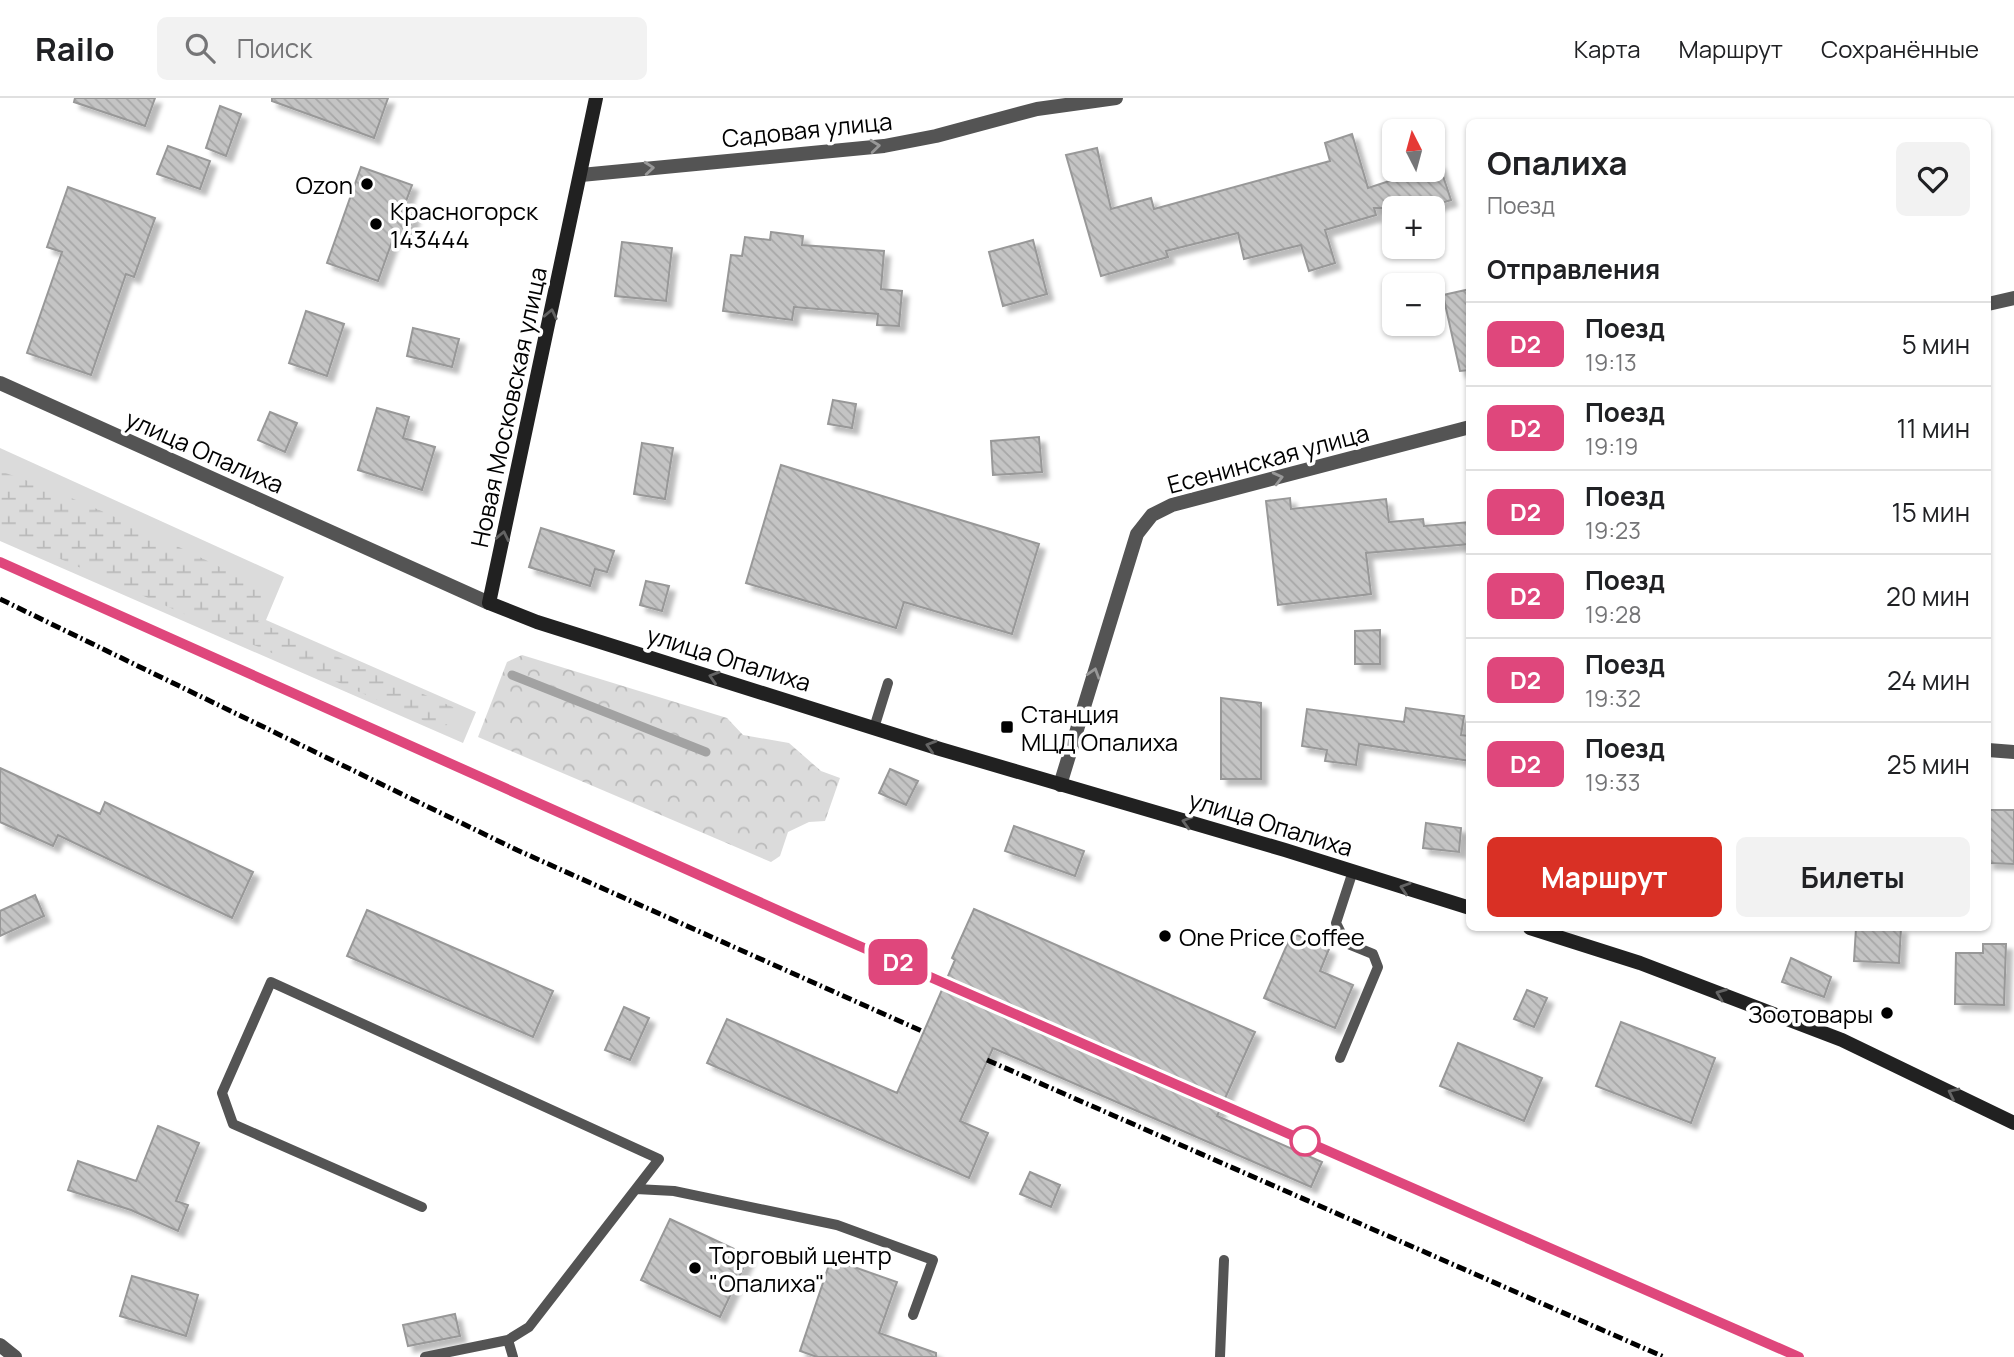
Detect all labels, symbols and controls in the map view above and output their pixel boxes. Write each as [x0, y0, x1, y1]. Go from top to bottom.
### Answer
search box [157, 17, 647, 80]
text: Railo [35, 26, 115, 71]
icon: search [181, 29, 219, 67]
text: Поиск [237, 30, 312, 66]
text: Карта [1574, 32, 1641, 65]
text: Маршрут [1679, 32, 1783, 65]
text: Сохранённые [1821, 32, 1979, 65]
street label: Садовая улица [720, 104, 894, 154]
north arrow [1382, 119, 1446, 182]
map controls [1382, 119, 1445, 336]
one-way arrow [870, 139, 881, 154]
text: Опалиха [1487, 140, 1627, 185]
button: heart [1896, 142, 1970, 216]
one-way arrow [644, 161, 655, 176]
place label: Ozon [295, 168, 353, 201]
marker: Ozon [359, 176, 375, 192]
text: Поезд [1487, 189, 1555, 221]
place label: Красногорск 143444 [390, 194, 539, 255]
button: + [1382, 196, 1445, 259]
marker: Красногорск 143444 [368, 216, 384, 232]
text: Отправления [1487, 251, 1660, 287]
street label: Новая Московская улица [462, 264, 554, 550]
button: − [1382, 273, 1445, 336]
one-way arrow [543, 308, 557, 320]
text: Поезд [1585, 310, 1665, 346]
text: 5 мин [1902, 326, 1970, 362]
text: D2 [1510, 327, 1541, 360]
text: 19:13 [1585, 346, 1637, 378]
text: Поезд [1585, 394, 1665, 430]
street label: улица Опалиха [121, 401, 289, 501]
text: 11 мин [1896, 410, 1970, 446]
text: D2 [1510, 411, 1541, 444]
street label: Есенинская улица [1164, 415, 1372, 501]
text: 19:19 [1585, 430, 1638, 462]
one-way arrow [1271, 472, 1283, 486]
text: Поезд [1585, 478, 1665, 514]
text: 15 мин [1892, 494, 1970, 530]
text: D2 [1510, 495, 1541, 528]
text: 19:23 [1585, 514, 1641, 546]
one-way arrow [495, 530, 510, 542]
text: Поезд [1585, 562, 1665, 598]
text: 20 мин [1886, 578, 1970, 614]
text: D2 [1510, 579, 1541, 612]
text: 19:28 [1585, 598, 1642, 630]
street label: улица Опалиха [643, 617, 815, 699]
text: Поезд [1585, 646, 1665, 682]
text: 24 мин [1887, 662, 1970, 698]
text: D2 [1510, 663, 1541, 696]
one-way arrow [1086, 668, 1101, 680]
one-way arrow [708, 671, 720, 686]
text: 19:32 [1585, 682, 1641, 714]
place label: Станция МЦД Опалиха [1021, 697, 1178, 758]
marker: Станция МЦД Опалиха [999, 719, 1015, 735]
text: Поезд [1585, 730, 1665, 766]
one-way arrow [925, 739, 937, 754]
text: 25 мин [1887, 746, 1970, 782]
text: D2 [1510, 747, 1541, 780]
text: 19:33 [1585, 766, 1641, 798]
street label: улица Опалиха [1185, 782, 1357, 864]
one-way arrow [1182, 815, 1194, 830]
button: Маршрут [1487, 837, 1722, 917]
button: Билеты [1736, 837, 1970, 917]
one-way arrow [1399, 881, 1411, 896]
place label: One Price Coffee [1179, 920, 1365, 953]
marker: One Price Coffee [1157, 928, 1173, 944]
line badge: D2 [866, 939, 930, 985]
text: D2 [882, 945, 914, 978]
one-way arrow [1716, 988, 1728, 1002]
place label: Зоотовары [1748, 997, 1873, 1030]
marker: Зоотовары [1879, 1005, 1895, 1021]
one-way arrow [1948, 1087, 1960, 1101]
unlabelled marker [1290, 1126, 1320, 1156]
place label: Торговый центр "Опалиха" [709, 1238, 892, 1299]
marker: Торговый центр "Опалиха" [687, 1260, 703, 1276]

